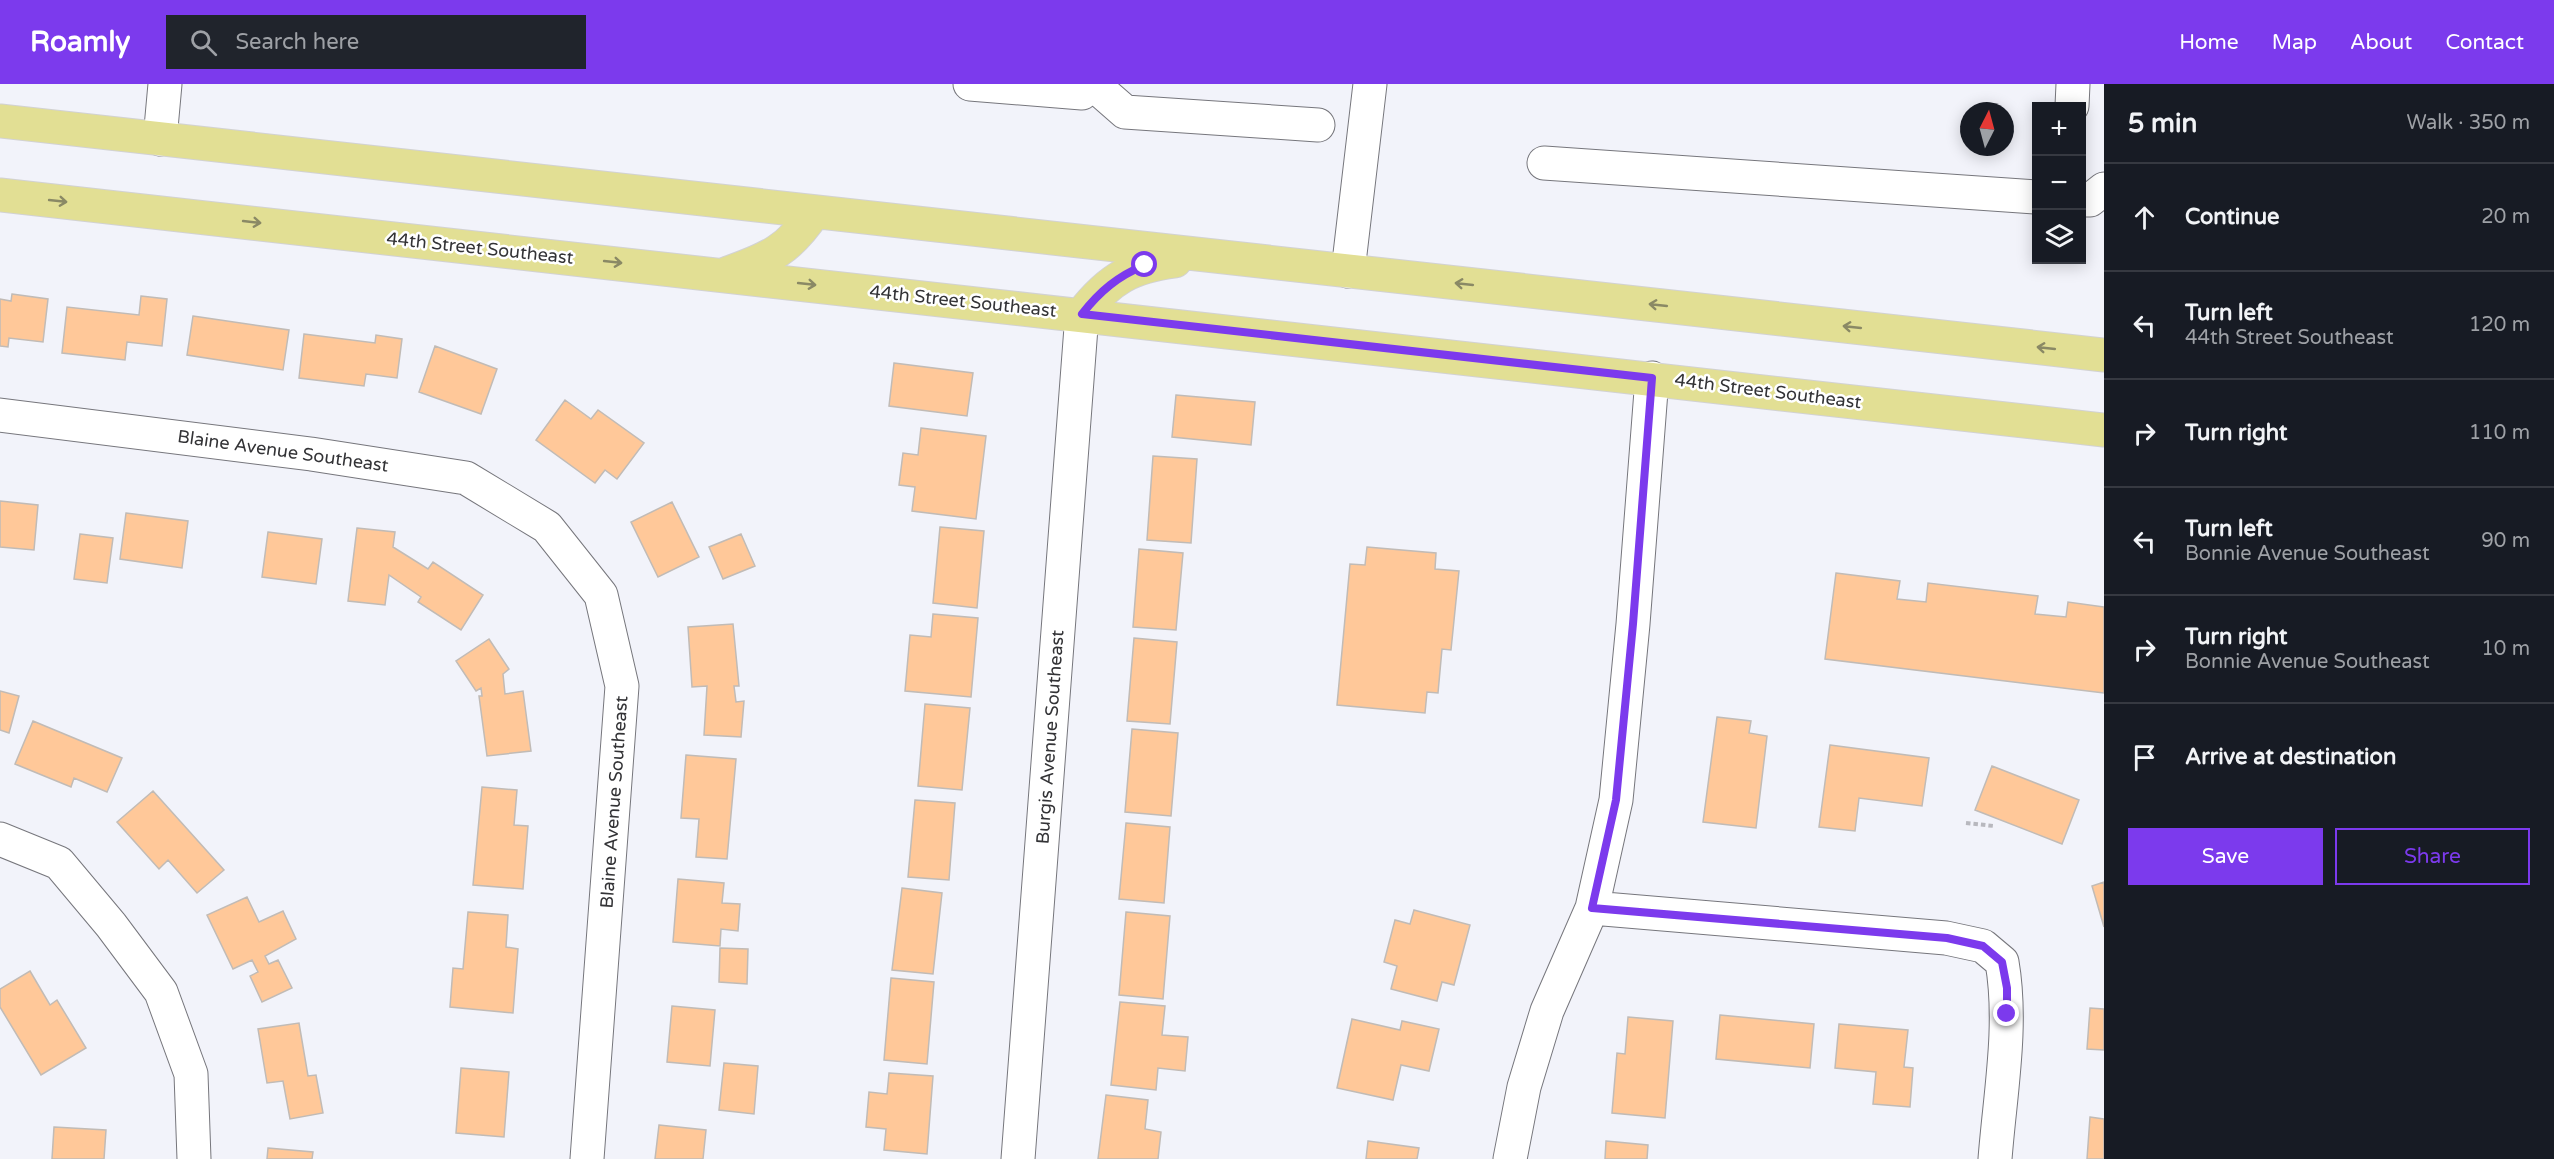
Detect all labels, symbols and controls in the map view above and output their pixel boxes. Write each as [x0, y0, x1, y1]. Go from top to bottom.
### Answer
search box [166, 15, 586, 69]
text: Roamly [30, 25, 130, 59]
icon: search [187, 26, 220, 59]
text: Search here [235, 29, 359, 55]
text: Home [2179, 30, 2239, 55]
text: Map [2272, 30, 2317, 55]
text: About [2350, 30, 2412, 55]
text: Contact [2445, 30, 2524, 55]
north arrow [1960, 102, 2014, 156]
map controls [2032, 102, 2086, 264]
button: + [2032, 102, 2086, 156]
text: 5 min [2128, 108, 2197, 139]
text: Walk · 350 m [2407, 111, 2530, 135]
button: − [2032, 156, 2086, 210]
one-way arrow [48, 196, 68, 207]
icon: ahead [2128, 201, 2161, 234]
text: Continue [2185, 204, 2280, 230]
text: 20 m [2481, 205, 2530, 229]
button: layers [2032, 210, 2086, 264]
one-way arrow [242, 217, 261, 228]
street label: 44th Street Southeast [385, 227, 575, 269]
route start [1131, 251, 1157, 277]
one-way arrow [602, 257, 622, 268]
one-way arrow [796, 278, 816, 289]
one-way arrow [1455, 278, 1475, 289]
street label: 44th Street Southeast [868, 280, 1058, 322]
one-way arrow [1649, 300, 1669, 311]
text: Turn left [2185, 300, 2273, 326]
icon: left [2128, 309, 2161, 342]
text: 120 m [2469, 313, 2530, 337]
one-way arrow [1843, 321, 1862, 332]
text: 44th Street Southeast [2185, 326, 2394, 350]
one-way arrow [2036, 343, 2056, 354]
street label: 44th Street Southeast [1673, 369, 1863, 413]
icon: right [2128, 417, 2161, 450]
text: Turn right [2185, 420, 2287, 446]
text: 110 m [2469, 421, 2530, 445]
street label: Blaine Avenue Southeast [176, 425, 390, 477]
text: Turn left [2185, 516, 2273, 542]
icon: left [2128, 525, 2161, 558]
text: 90 m [2481, 529, 2530, 553]
text: Bonnie Avenue Southeast [2185, 542, 2430, 566]
text: Turn right [2185, 624, 2287, 650]
street label: Burgis Avenue Southeast [1032, 629, 1068, 845]
icon: right [2128, 633, 2161, 666]
text: 10 m [2481, 637, 2530, 661]
text: Bonnie Avenue Southeast [2185, 650, 2430, 674]
street label: Blaine Avenue Southeast [596, 695, 632, 909]
icon: arrive [2128, 741, 2161, 774]
text: Arrive at destination [2185, 744, 2396, 770]
button: Save [2128, 828, 2323, 885]
button: Share [2335, 828, 2530, 885]
route end [1993, 1000, 2019, 1026]

